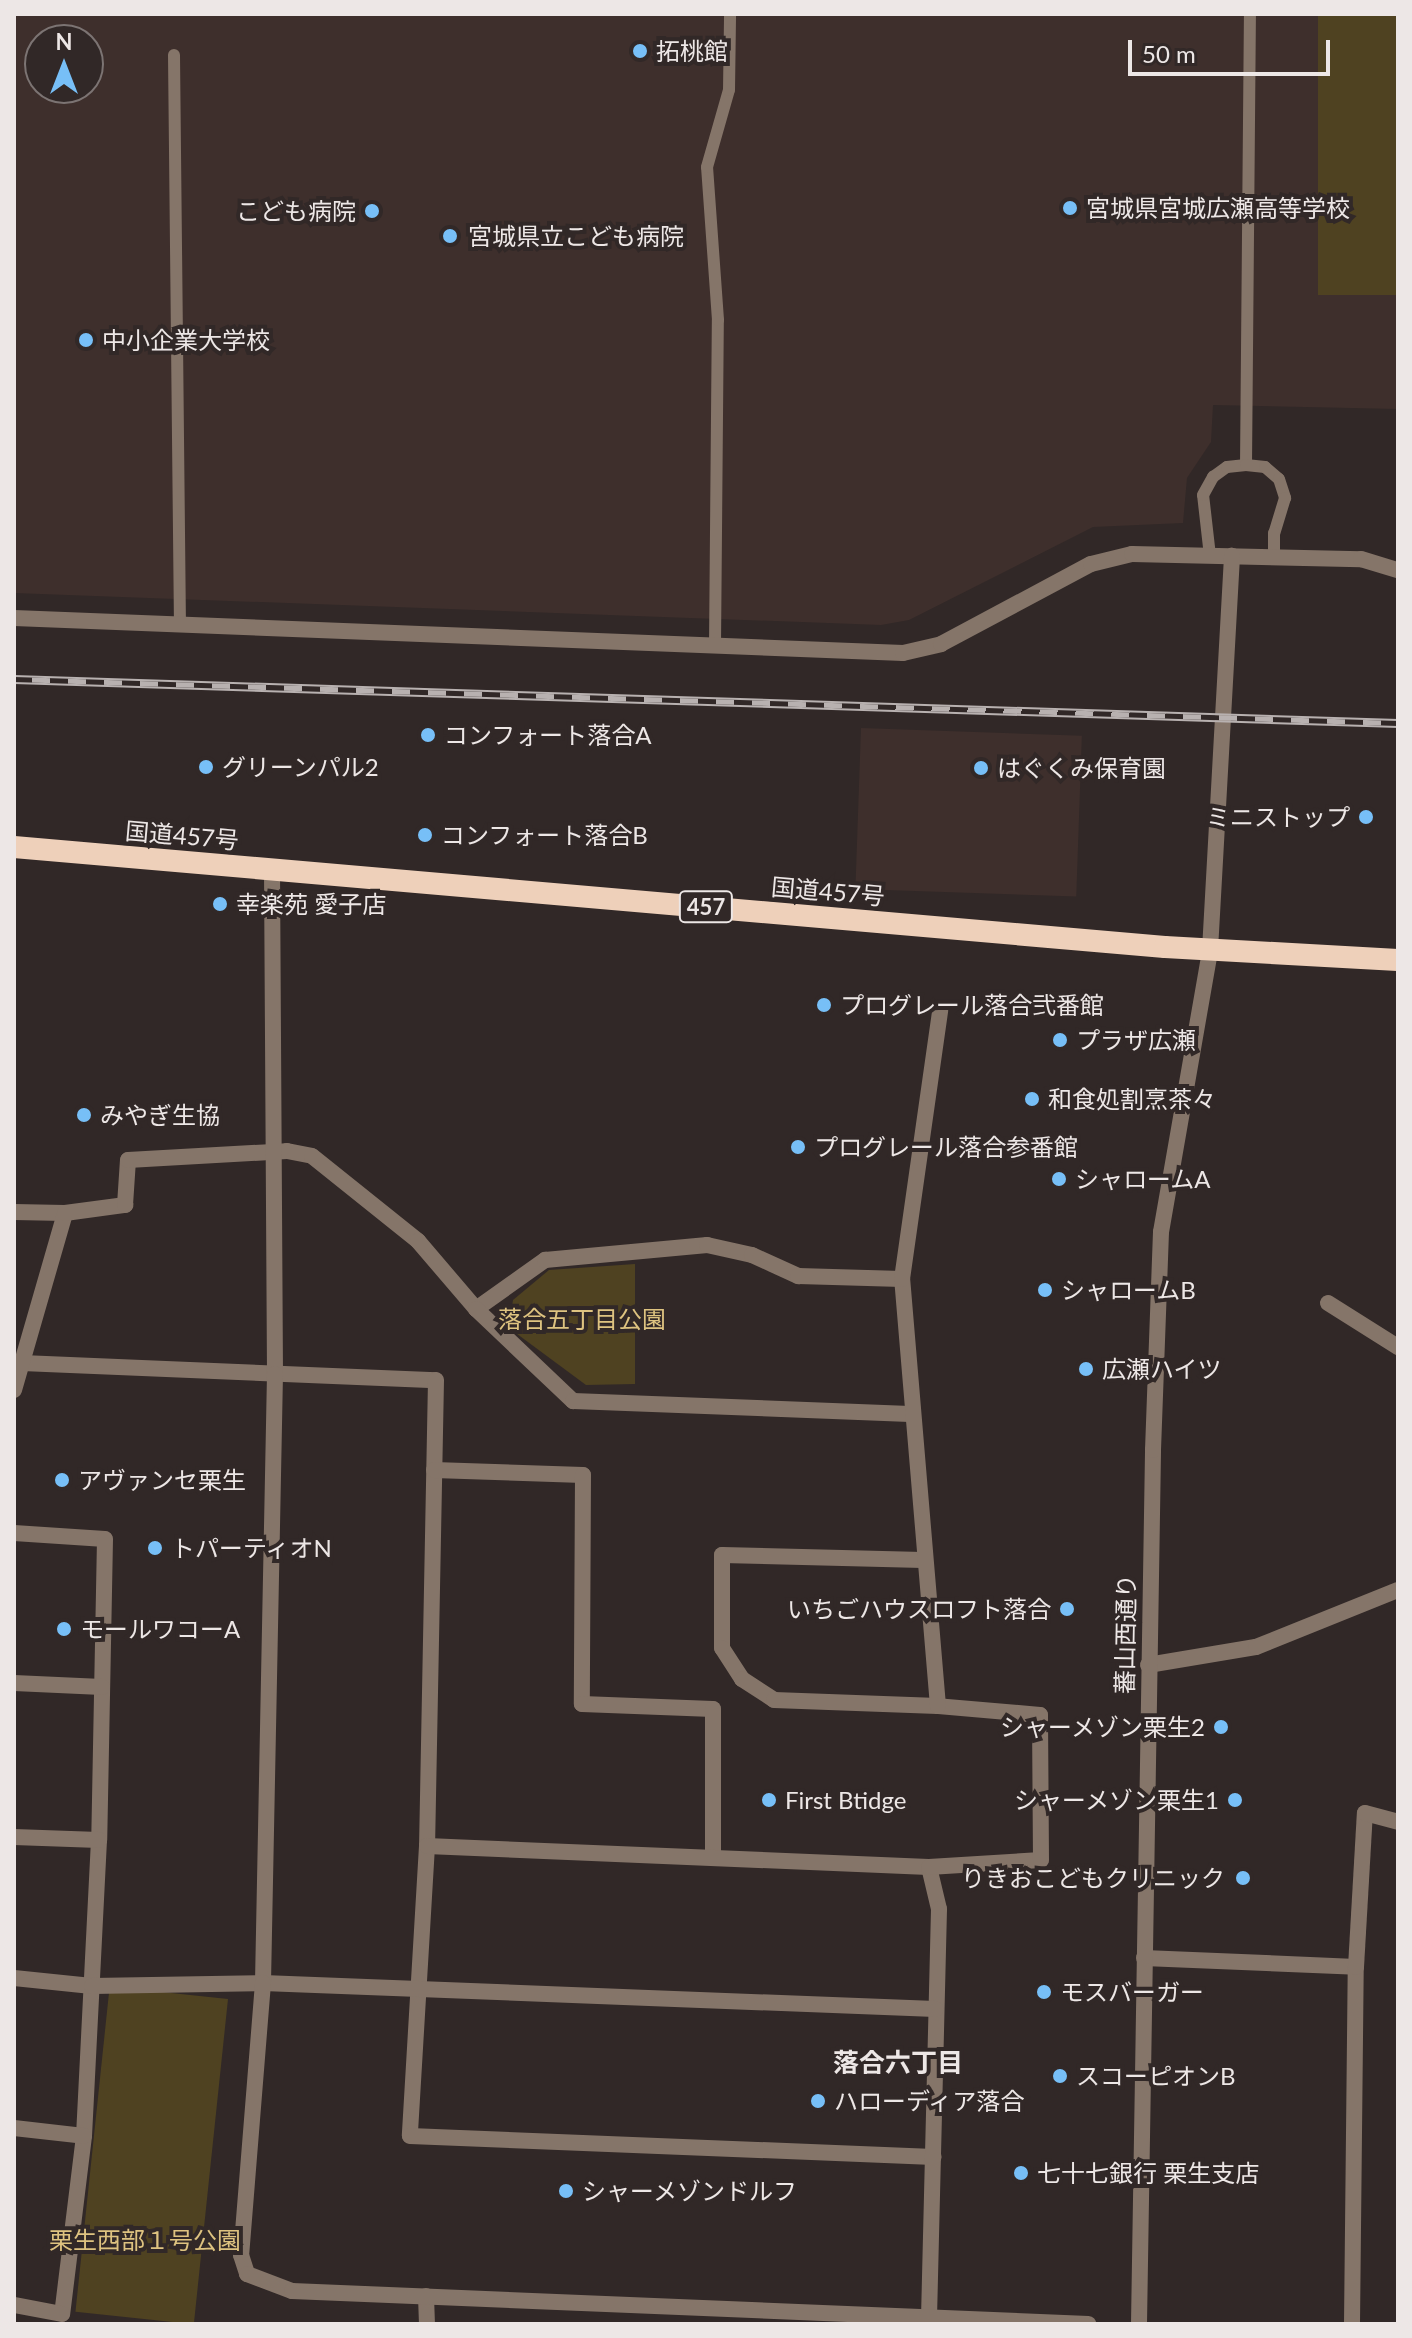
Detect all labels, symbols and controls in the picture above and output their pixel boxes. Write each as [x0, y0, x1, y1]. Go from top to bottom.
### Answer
north arrow [24, 24, 104, 104]
scale bar [1132, 24, 1334, 74]
text: N [56, 28, 72, 55]
place label: 拓桃館 [656, 37, 728, 65]
text: 50 m [1142, 39, 1196, 68]
marker: 拓桃館 [631, 42, 649, 60]
place label: 宮城県宮城広瀬高等学校 [1086, 194, 1350, 222]
place label: こども病院 [236, 197, 356, 225]
marker: 宮城県宮城広瀬高等学校 [1061, 199, 1079, 217]
marker: こども病院 [363, 202, 381, 220]
place label: 宮城県立こども病院 [468, 222, 684, 250]
marker: 宮城県立こども病院 [439, 225, 461, 247]
place label: 中小企業大学校 [102, 326, 270, 354]
marker: 中小企業大学校 [77, 331, 95, 349]
place label: コンフォート落合A [444, 721, 652, 749]
marker: コンフォート落合A [419, 726, 437, 744]
place label: グリーンパル2 [222, 753, 380, 781]
place label: はぐくみ保育園 [997, 754, 1165, 782]
marker: グリーンパル2 [197, 758, 215, 776]
marker: はぐくみ保育園 [972, 759, 990, 777]
place label: ミニストップ [1206, 803, 1350, 831]
marker: ミニストップ [1357, 808, 1375, 826]
street label: 国道457号 [124, 816, 240, 854]
place label: コンフォート落合B [441, 821, 649, 849]
marker: コンフォート落合B [416, 826, 434, 844]
street label: 国道457号 [770, 872, 886, 910]
road number: 457 [678, 889, 734, 925]
place label: 幸楽苑 愛子店 [236, 890, 386, 918]
marker: 幸楽苑 愛子店 [211, 895, 229, 913]
place label: プログレール落合弐番館 [840, 991, 1104, 1019]
marker: プログレール落合弐番館 [815, 996, 833, 1014]
place label: プラザ広瀬 [1076, 1026, 1196, 1054]
marker: プラザ広瀬 [1051, 1031, 1069, 1049]
place label: 和食処割烹茶々 [1048, 1085, 1216, 1113]
marker: 和食処割烹茶々 [1023, 1090, 1041, 1108]
place label: みやぎ生協 [100, 1101, 220, 1129]
marker: みやぎ生協 [75, 1106, 93, 1124]
place label: プログレール落合参番館 [814, 1133, 1078, 1161]
marker: プログレール落合参番館 [789, 1138, 807, 1156]
place label: シャロームA [1075, 1165, 1211, 1193]
marker: シャロームA [1050, 1170, 1068, 1188]
place label: シャロームB [1061, 1276, 1197, 1304]
marker: シャロームB [1036, 1281, 1054, 1299]
park label: 落合五丁目公園 [498, 1305, 666, 1333]
place label: 広瀬ハイツ [1102, 1355, 1222, 1383]
marker: 広瀬ハイツ [1077, 1360, 1095, 1378]
place label: アヴァンセ栗生 [78, 1466, 246, 1494]
marker: アヴァンセ栗生 [53, 1471, 71, 1489]
place label: トパーティオN [171, 1534, 333, 1562]
marker: トパーティオN [146, 1539, 164, 1557]
street label: 蕃山西通り [1110, 1574, 1140, 1694]
place label: いちごハウスロフト落合 [787, 1595, 1051, 1623]
marker: いちごハウスロフト落合 [1058, 1600, 1076, 1618]
place label: モールワコーA [80, 1615, 240, 1643]
marker: モールワコーA [55, 1620, 73, 1638]
place label: シャーメゾン栗生2 [999, 1713, 1205, 1741]
marker: シャーメゾン栗生2 [1212, 1718, 1230, 1736]
place label: First Btidge [785, 1786, 906, 1814]
place label: シャーメゾン栗生1 [1013, 1786, 1219, 1814]
marker: First Btidge [760, 1791, 778, 1809]
marker: シャーメゾン栗生1 [1226, 1791, 1244, 1809]
place label: りきおこどもクリニック [961, 1864, 1225, 1892]
marker: りきおこどもクリニック [1232, 1867, 1254, 1889]
place label: モスバーガー [1060, 1978, 1204, 2006]
marker: モスバーガー [1035, 1983, 1053, 2001]
district label: 落合六丁目 [833, 2047, 963, 2079]
place label: スコーピオンB [1076, 2062, 1236, 2090]
marker: スコーピオンB [1051, 2067, 1069, 2085]
place label: ハローディア落合 [834, 2087, 1026, 2115]
marker: ハローディア落合 [809, 2092, 827, 2110]
place label: 七十七銀行 栗生支店 [1037, 2159, 1259, 2187]
marker: 七十七銀行 栗生支店 [1012, 2164, 1030, 2182]
place label: シャーメゾンドルフ [582, 2177, 798, 2205]
marker: シャーメゾンドルフ [557, 2182, 575, 2200]
park label: 栗生西部１号公園 [49, 2226, 241, 2254]

